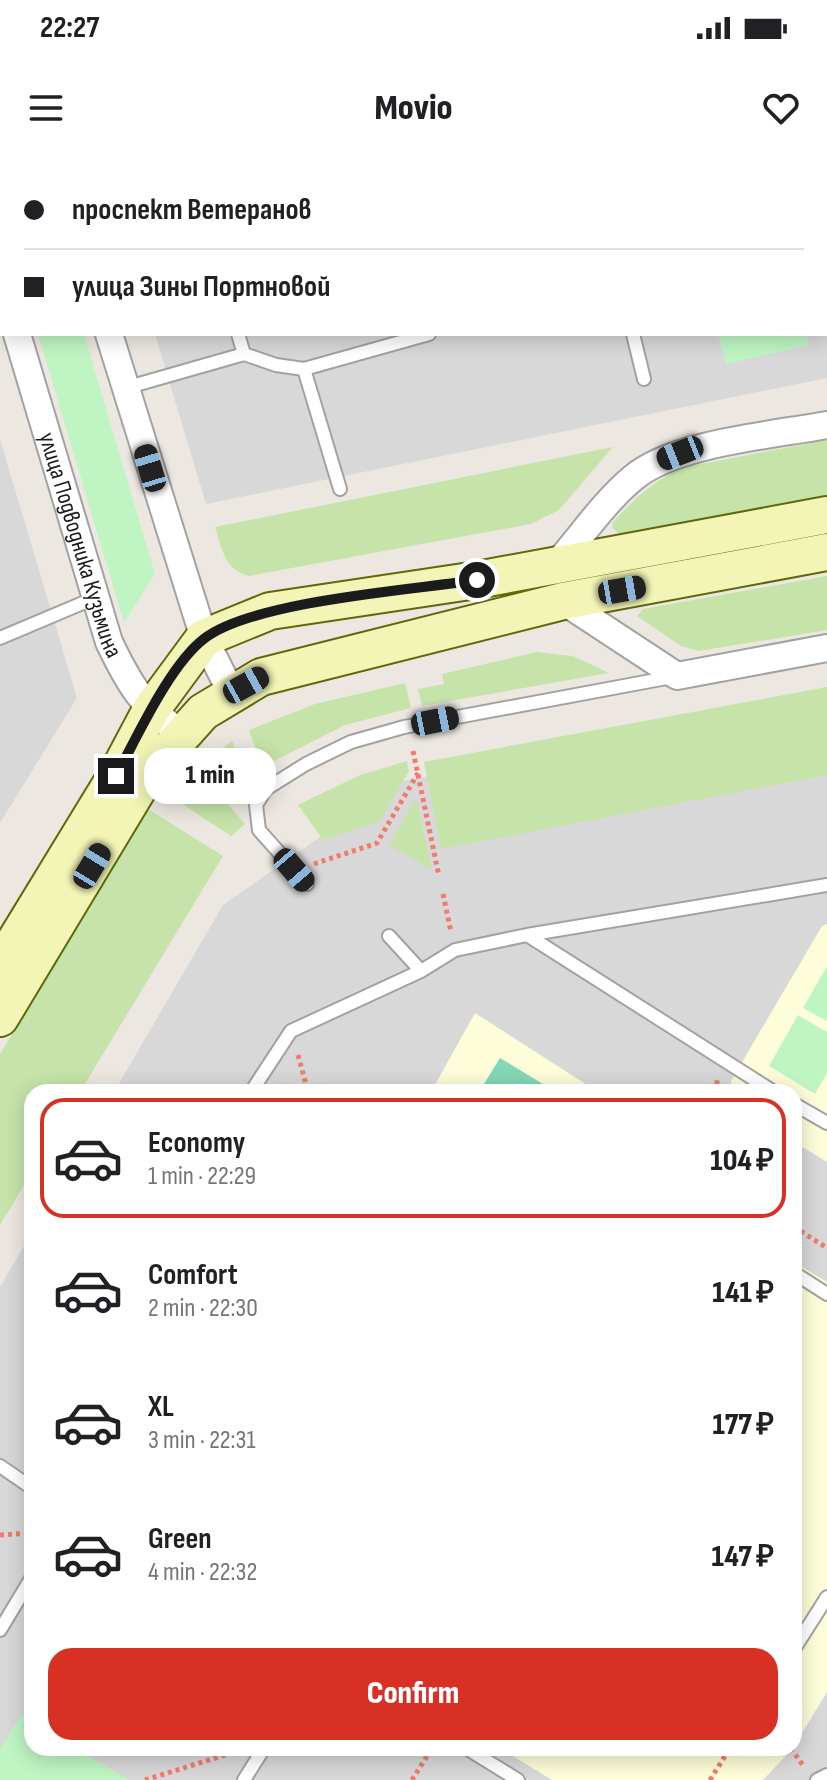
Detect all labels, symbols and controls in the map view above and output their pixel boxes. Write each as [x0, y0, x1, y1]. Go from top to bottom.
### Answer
text: 22:27 [40, 10, 99, 46]
icon: menu [24, 86, 68, 130]
icon: heart [759, 86, 803, 130]
text: Movio [374, 87, 453, 130]
text: проспект Ветеранов [72, 192, 312, 228]
text: улица Зины Портновой [72, 269, 330, 305]
street label: улица Подводника Кузьмина [32, 429, 128, 663]
car [653, 433, 707, 473]
car [132, 442, 168, 494]
route start [459, 562, 495, 598]
car [596, 574, 648, 606]
car [219, 663, 273, 707]
car [409, 705, 461, 737]
callout: 1 min [144, 748, 276, 804]
route end [98, 758, 134, 794]
text: 1 min [185, 760, 235, 791]
car [69, 839, 115, 893]
car [269, 844, 319, 896]
icon: car [52, 1122, 124, 1194]
text: Economy [148, 1125, 245, 1161]
text: 104 ₽ [710, 1143, 774, 1179]
text: 1 min · 22:29 [148, 1161, 256, 1192]
icon: car [52, 1254, 124, 1326]
text: Comfort [148, 1257, 238, 1293]
text: 141 ₽ [712, 1275, 774, 1311]
text: 2 min · 22:30 [148, 1293, 258, 1324]
icon: car [52, 1386, 124, 1458]
text: XL [148, 1389, 174, 1425]
text: 177 ₽ [713, 1407, 774, 1443]
text: 3 min · 22:31 [148, 1425, 255, 1456]
icon: car [52, 1518, 124, 1590]
text: Green [148, 1521, 212, 1557]
text: 147 ₽ [712, 1539, 774, 1575]
text: 4 min · 22:32 [148, 1557, 257, 1588]
button: Confirm [48, 1648, 778, 1740]

